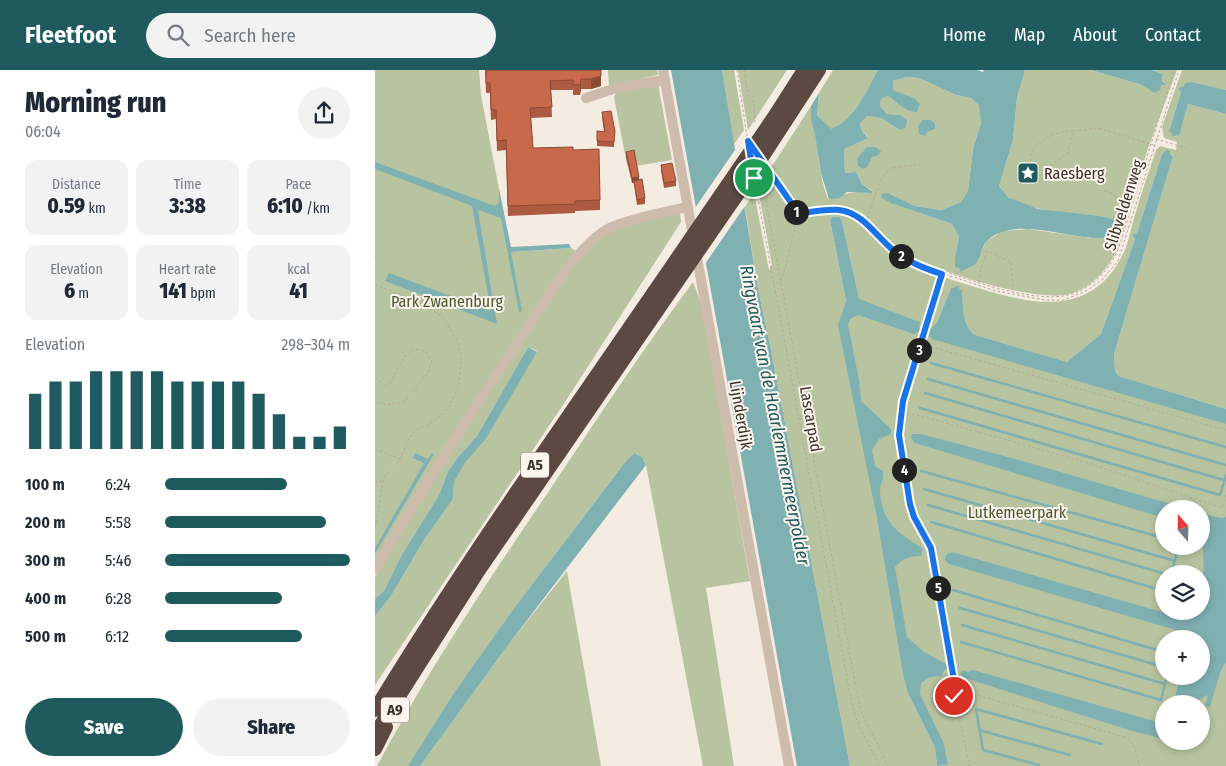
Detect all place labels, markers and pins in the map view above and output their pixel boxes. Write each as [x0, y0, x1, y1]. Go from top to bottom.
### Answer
pin [733, 157, 775, 199]
place icon: Raesberg [1016, 161, 1040, 185]
place label: Raesberg [1044, 164, 1105, 183]
pin: 1 [783, 200, 809, 224]
pin: 2 [889, 244, 913, 268]
pin: 3 [907, 338, 931, 362]
pin: 4 [891, 458, 917, 482]
pin: 5 [925, 576, 951, 600]
pin [933, 675, 975, 717]

